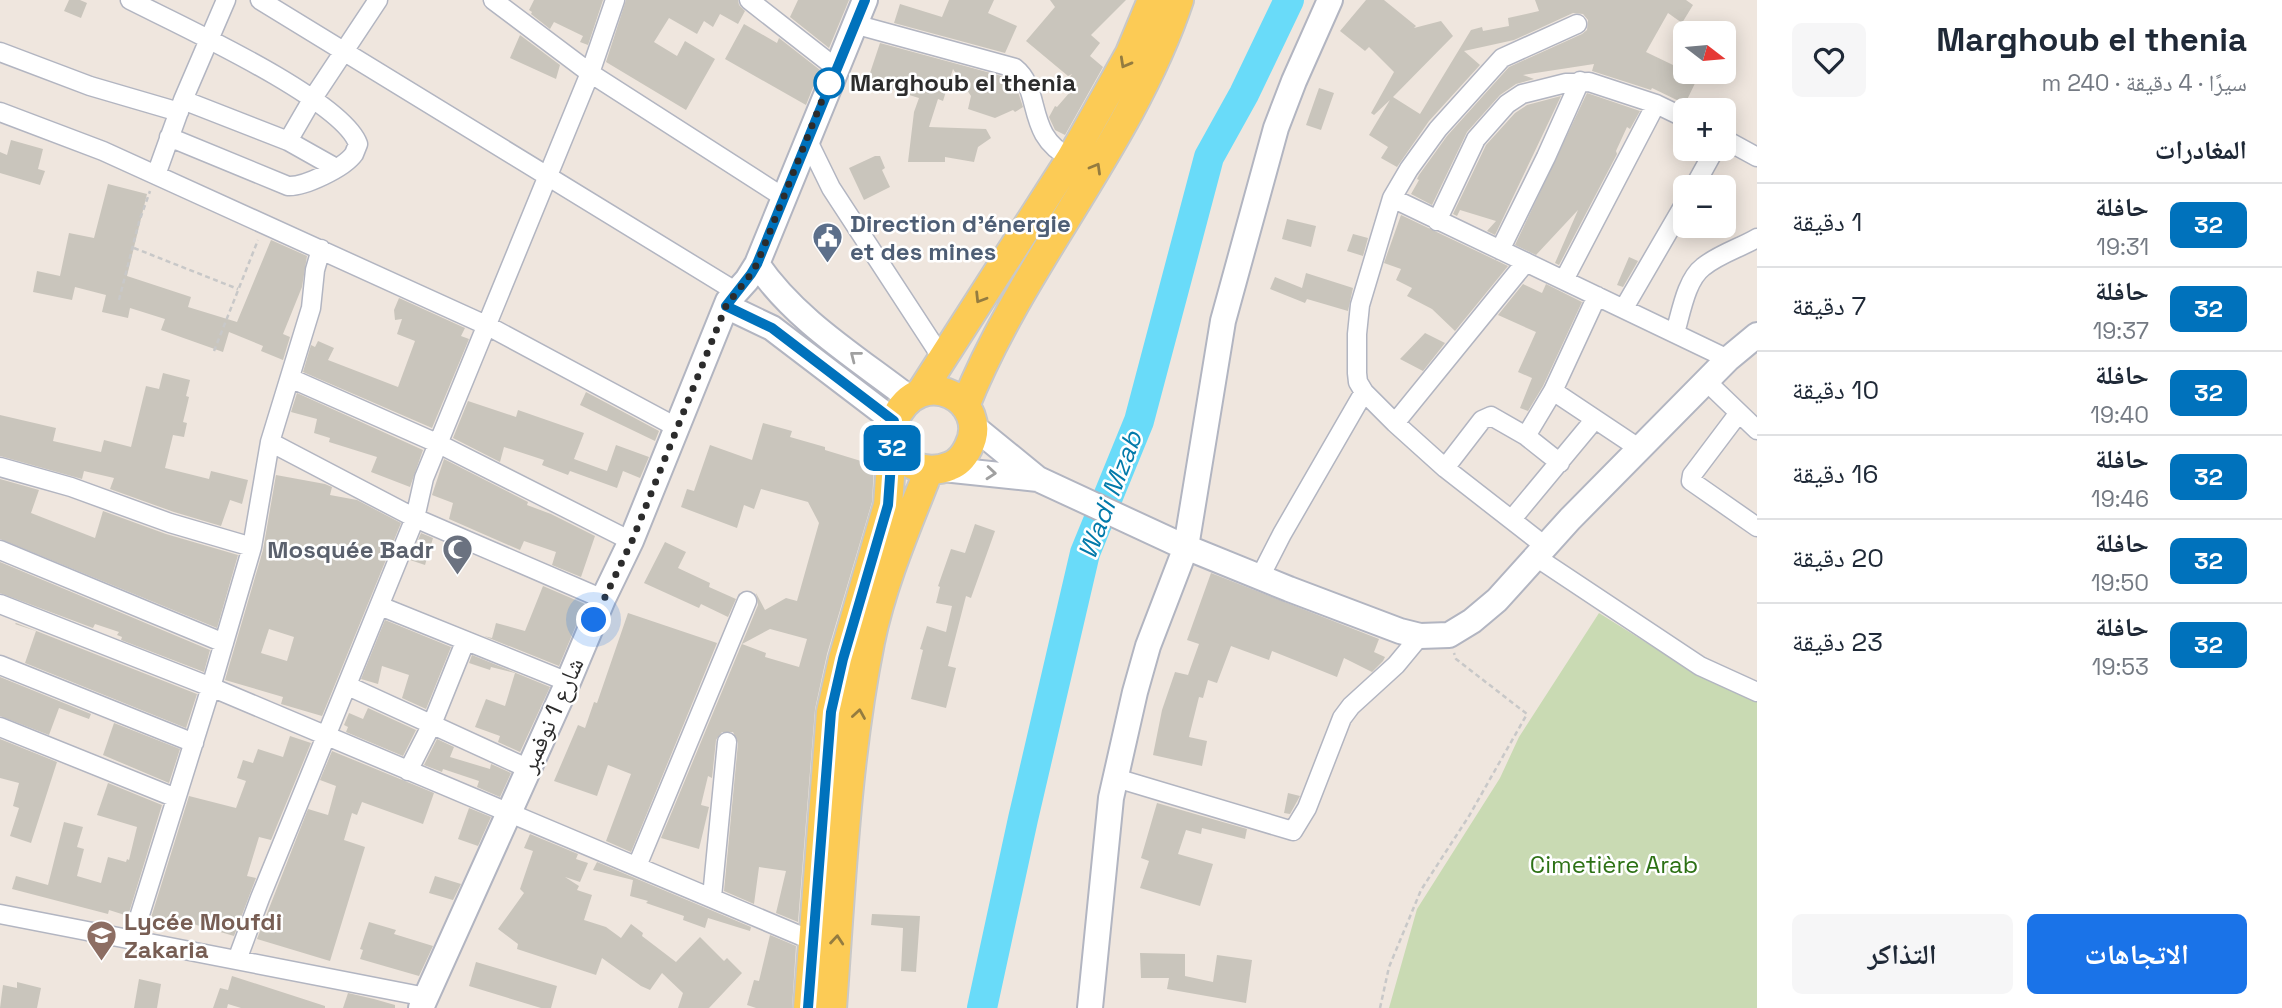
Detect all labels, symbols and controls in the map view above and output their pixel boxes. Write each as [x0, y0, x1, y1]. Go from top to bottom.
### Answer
text: Marghoub el thenia [1936, 19, 2247, 61]
north arrow [1673, 21, 1736, 84]
map controls [1673, 21, 1736, 238]
button: heart [1792, 23, 1866, 97]
one-way arrow [1120, 55, 1133, 68]
place label: Marghoub el thenia [850, 67, 1076, 98]
marker: Marghoub el thenia [814, 68, 844, 98]
text: سيرًا · 4 دقيقة · 240 m [2042, 68, 2247, 98]
button: + [1673, 98, 1736, 161]
text: المغادرات [2155, 133, 2247, 167]
one-way arrow [1088, 163, 1101, 176]
button: − [1673, 175, 1736, 238]
text: حافلة [2095, 190, 2149, 224]
text: 1 دقيقة [1792, 205, 1862, 239]
place label: Direction d'énergie et des mines [850, 208, 1071, 267]
text: 32 [2194, 209, 2223, 240]
public building icon: Direction d'énergie et des mines [810, 221, 844, 265]
text: 19:31 [2096, 232, 2149, 262]
text: حافلة [2095, 274, 2149, 308]
text: 7 دقيقة [1792, 289, 1866, 323]
one-way arrow [976, 290, 989, 303]
text: 32 [2194, 293, 2223, 324]
text: 19:37 [2093, 316, 2149, 346]
one-way arrow [850, 352, 863, 365]
text: حافلة [2095, 358, 2149, 392]
text: 10 دقيقة [1792, 373, 1879, 407]
text: 32 [2194, 377, 2223, 408]
text: 19:40 [2090, 400, 2149, 430]
line badge: 32 [860, 425, 924, 471]
water label: Wadi Mzab [1070, 425, 1150, 564]
text: 32 [878, 432, 906, 463]
text: حافلة [2095, 442, 2149, 476]
text: 16 دقيقة [1792, 457, 1878, 491]
text: 32 [2194, 461, 2223, 492]
one-way arrow [985, 465, 996, 480]
text: 19:46 [2091, 484, 2149, 514]
text: حافلة [2095, 526, 2149, 560]
mosque icon: Mosquée Badr [440, 533, 474, 577]
place label: Mosquée Badr [267, 534, 434, 565]
text: 20 دقيقة [1792, 541, 1884, 575]
text: 32 [2194, 545, 2223, 576]
text: 19:50 [2091, 568, 2149, 598]
your location [576, 602, 611, 637]
text: حافلة [2095, 610, 2149, 644]
text: 23 دقيقة [1792, 625, 1883, 659]
text: 32 [2194, 629, 2223, 660]
text: 19:53 [2092, 652, 2149, 682]
street label: شارع 1 نوفمبر [512, 653, 591, 778]
one-way arrow [851, 708, 866, 719]
park label: Cimetière Arab [1530, 849, 1698, 880]
place label: Lycée Moufdi Zakaria [124, 906, 282, 965]
button: التذاكر [1792, 914, 2013, 994]
button: الاتجاهات [2027, 914, 2247, 994]
school or university icon: Lycée Moufdi Zakaria [84, 919, 118, 963]
one-way arrow [829, 934, 844, 945]

